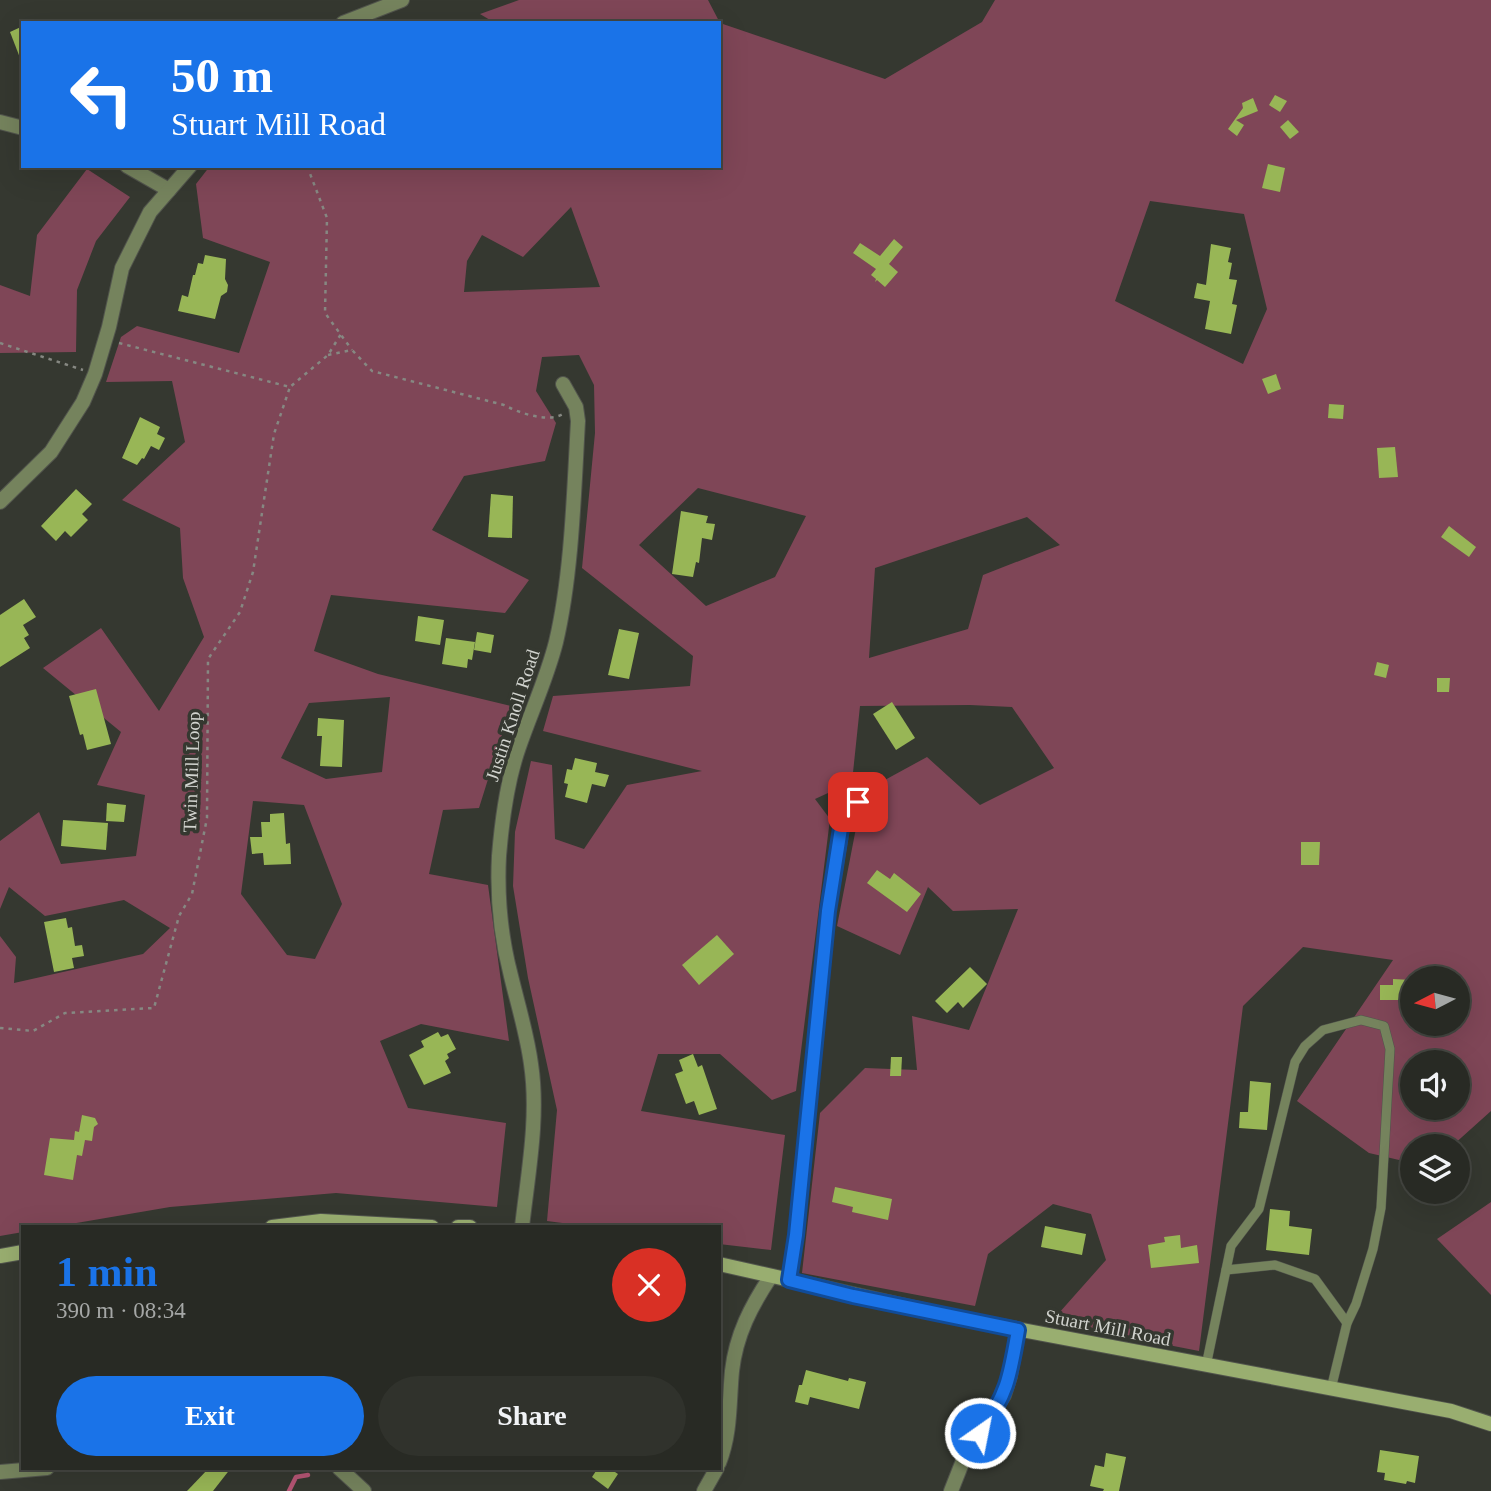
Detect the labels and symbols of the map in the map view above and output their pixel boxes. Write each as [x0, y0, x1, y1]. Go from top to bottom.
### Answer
street label: Justin Knoll Road [481, 646, 544, 784]
street label: Twin Mill Loop [179, 711, 204, 833]
pin [828, 772, 888, 832]
north arrow [1400, 966, 1470, 1036]
street label: Stuart Mill Road [1043, 1305, 1173, 1350]
position arrow [943, 1396, 1017, 1470]

